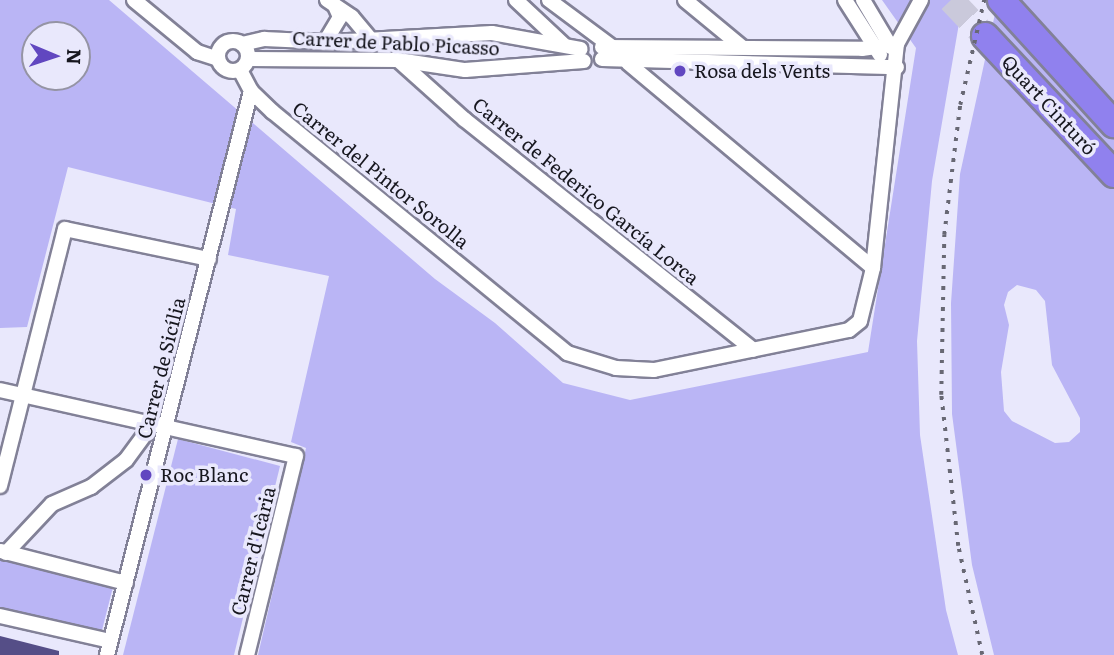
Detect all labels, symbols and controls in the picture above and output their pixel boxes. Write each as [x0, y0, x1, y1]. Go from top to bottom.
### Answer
north arrow [21, 21, 91, 91]
street label: Carrer de Pablo Picasso [292, 26, 500, 60]
text: N [61, 48, 89, 65]
street label: Quart Cinturó [997, 50, 1101, 160]
place label: Rosa dels Vents [694, 60, 830, 82]
marker: Rosa dels Vents [672, 63, 688, 79]
street label: Carrer de Federico García Lorca [468, 93, 704, 289]
street label: Carrer del Pintor Sorolla [288, 97, 474, 253]
street label: Carrer de Sicília [132, 295, 190, 441]
place label: Roc Blanc [160, 464, 249, 486]
marker: Roc Blanc [138, 467, 154, 483]
street label: Carrer d'Icària [226, 484, 280, 618]

